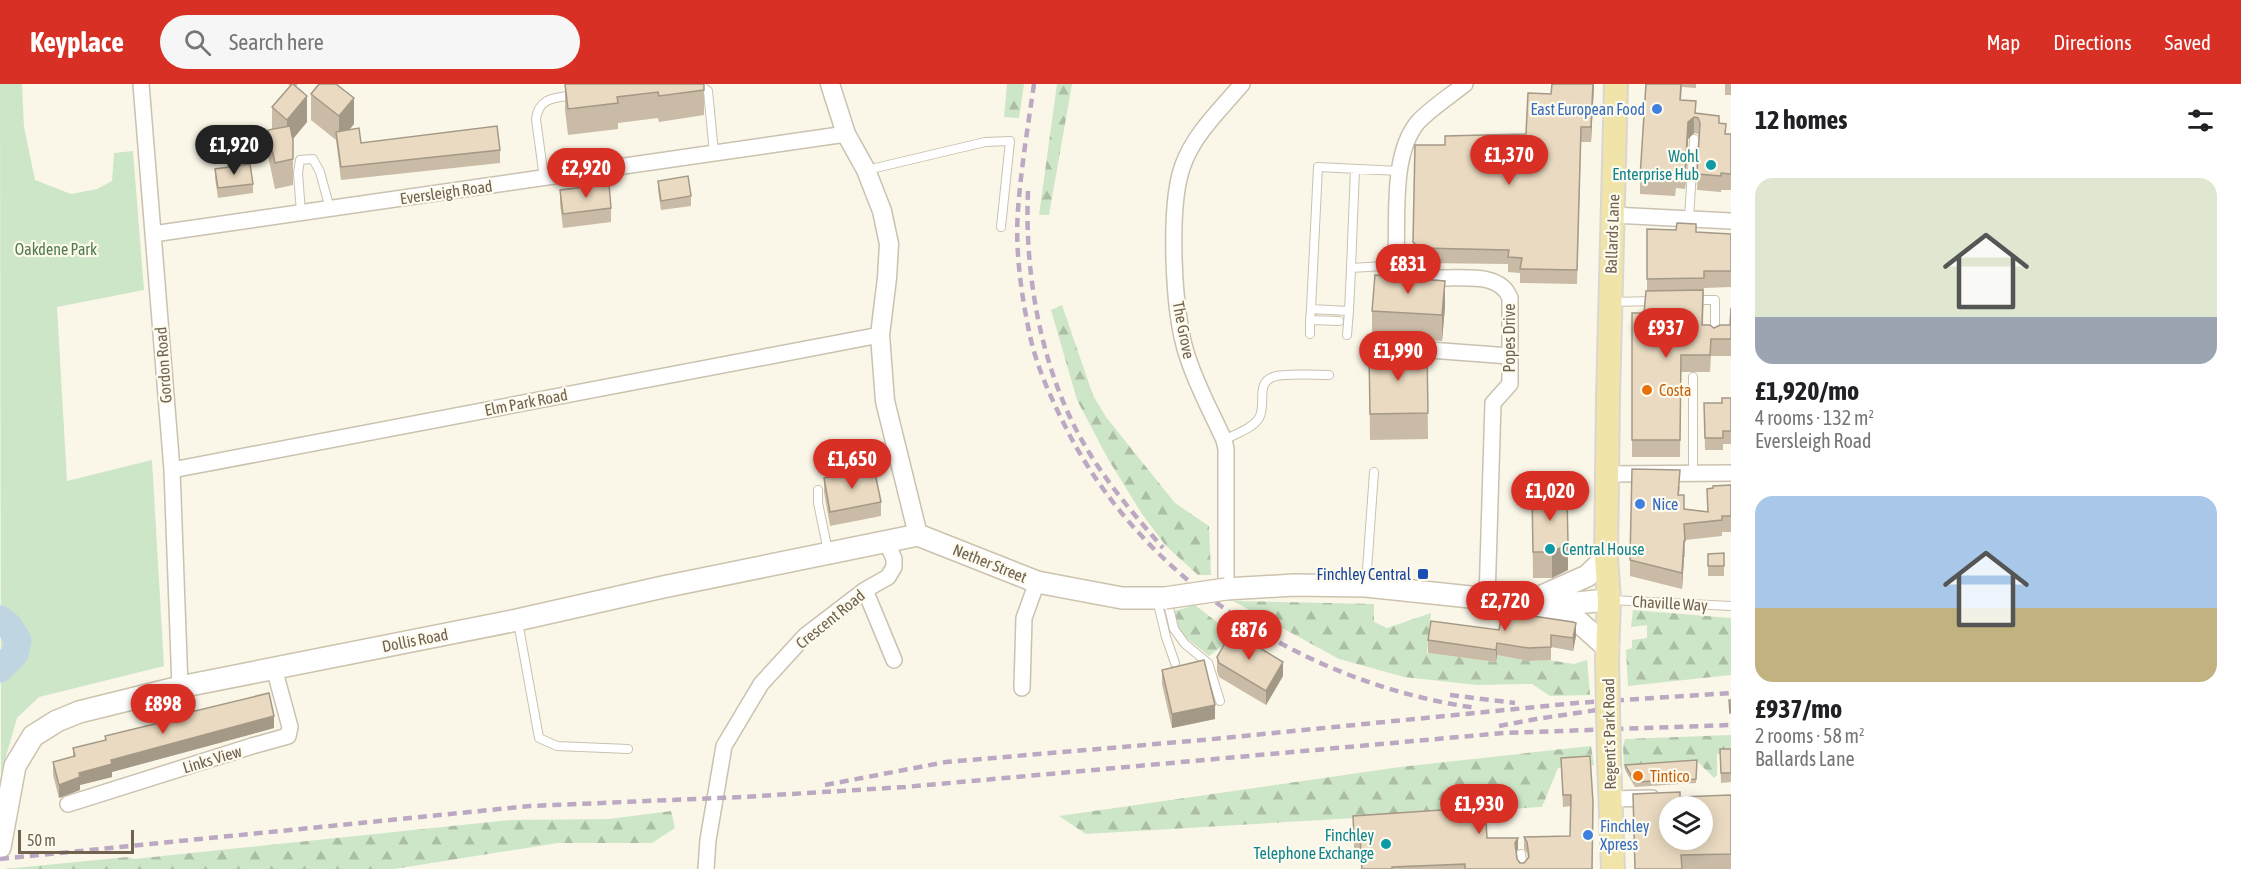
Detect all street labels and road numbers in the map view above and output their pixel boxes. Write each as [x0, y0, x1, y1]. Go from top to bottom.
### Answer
street label: Eversleigh Road [399, 177, 494, 208]
street label: Ballards Lane [1602, 194, 1622, 274]
street label: The Grove [1170, 300, 1198, 360]
street label: Popes Drive [1500, 304, 1519, 372]
street label: Gordon Road [151, 326, 175, 404]
street label: Elm Park Road [483, 385, 569, 419]
street label: Nether Street [950, 540, 1030, 586]
street label: Crescent Road [792, 586, 868, 652]
street label: Chaville Way [1632, 592, 1709, 615]
street label: Dollis Road [380, 625, 450, 655]
street label: Regent's Park Road [1599, 678, 1620, 790]
street label: Links View [180, 741, 244, 776]

